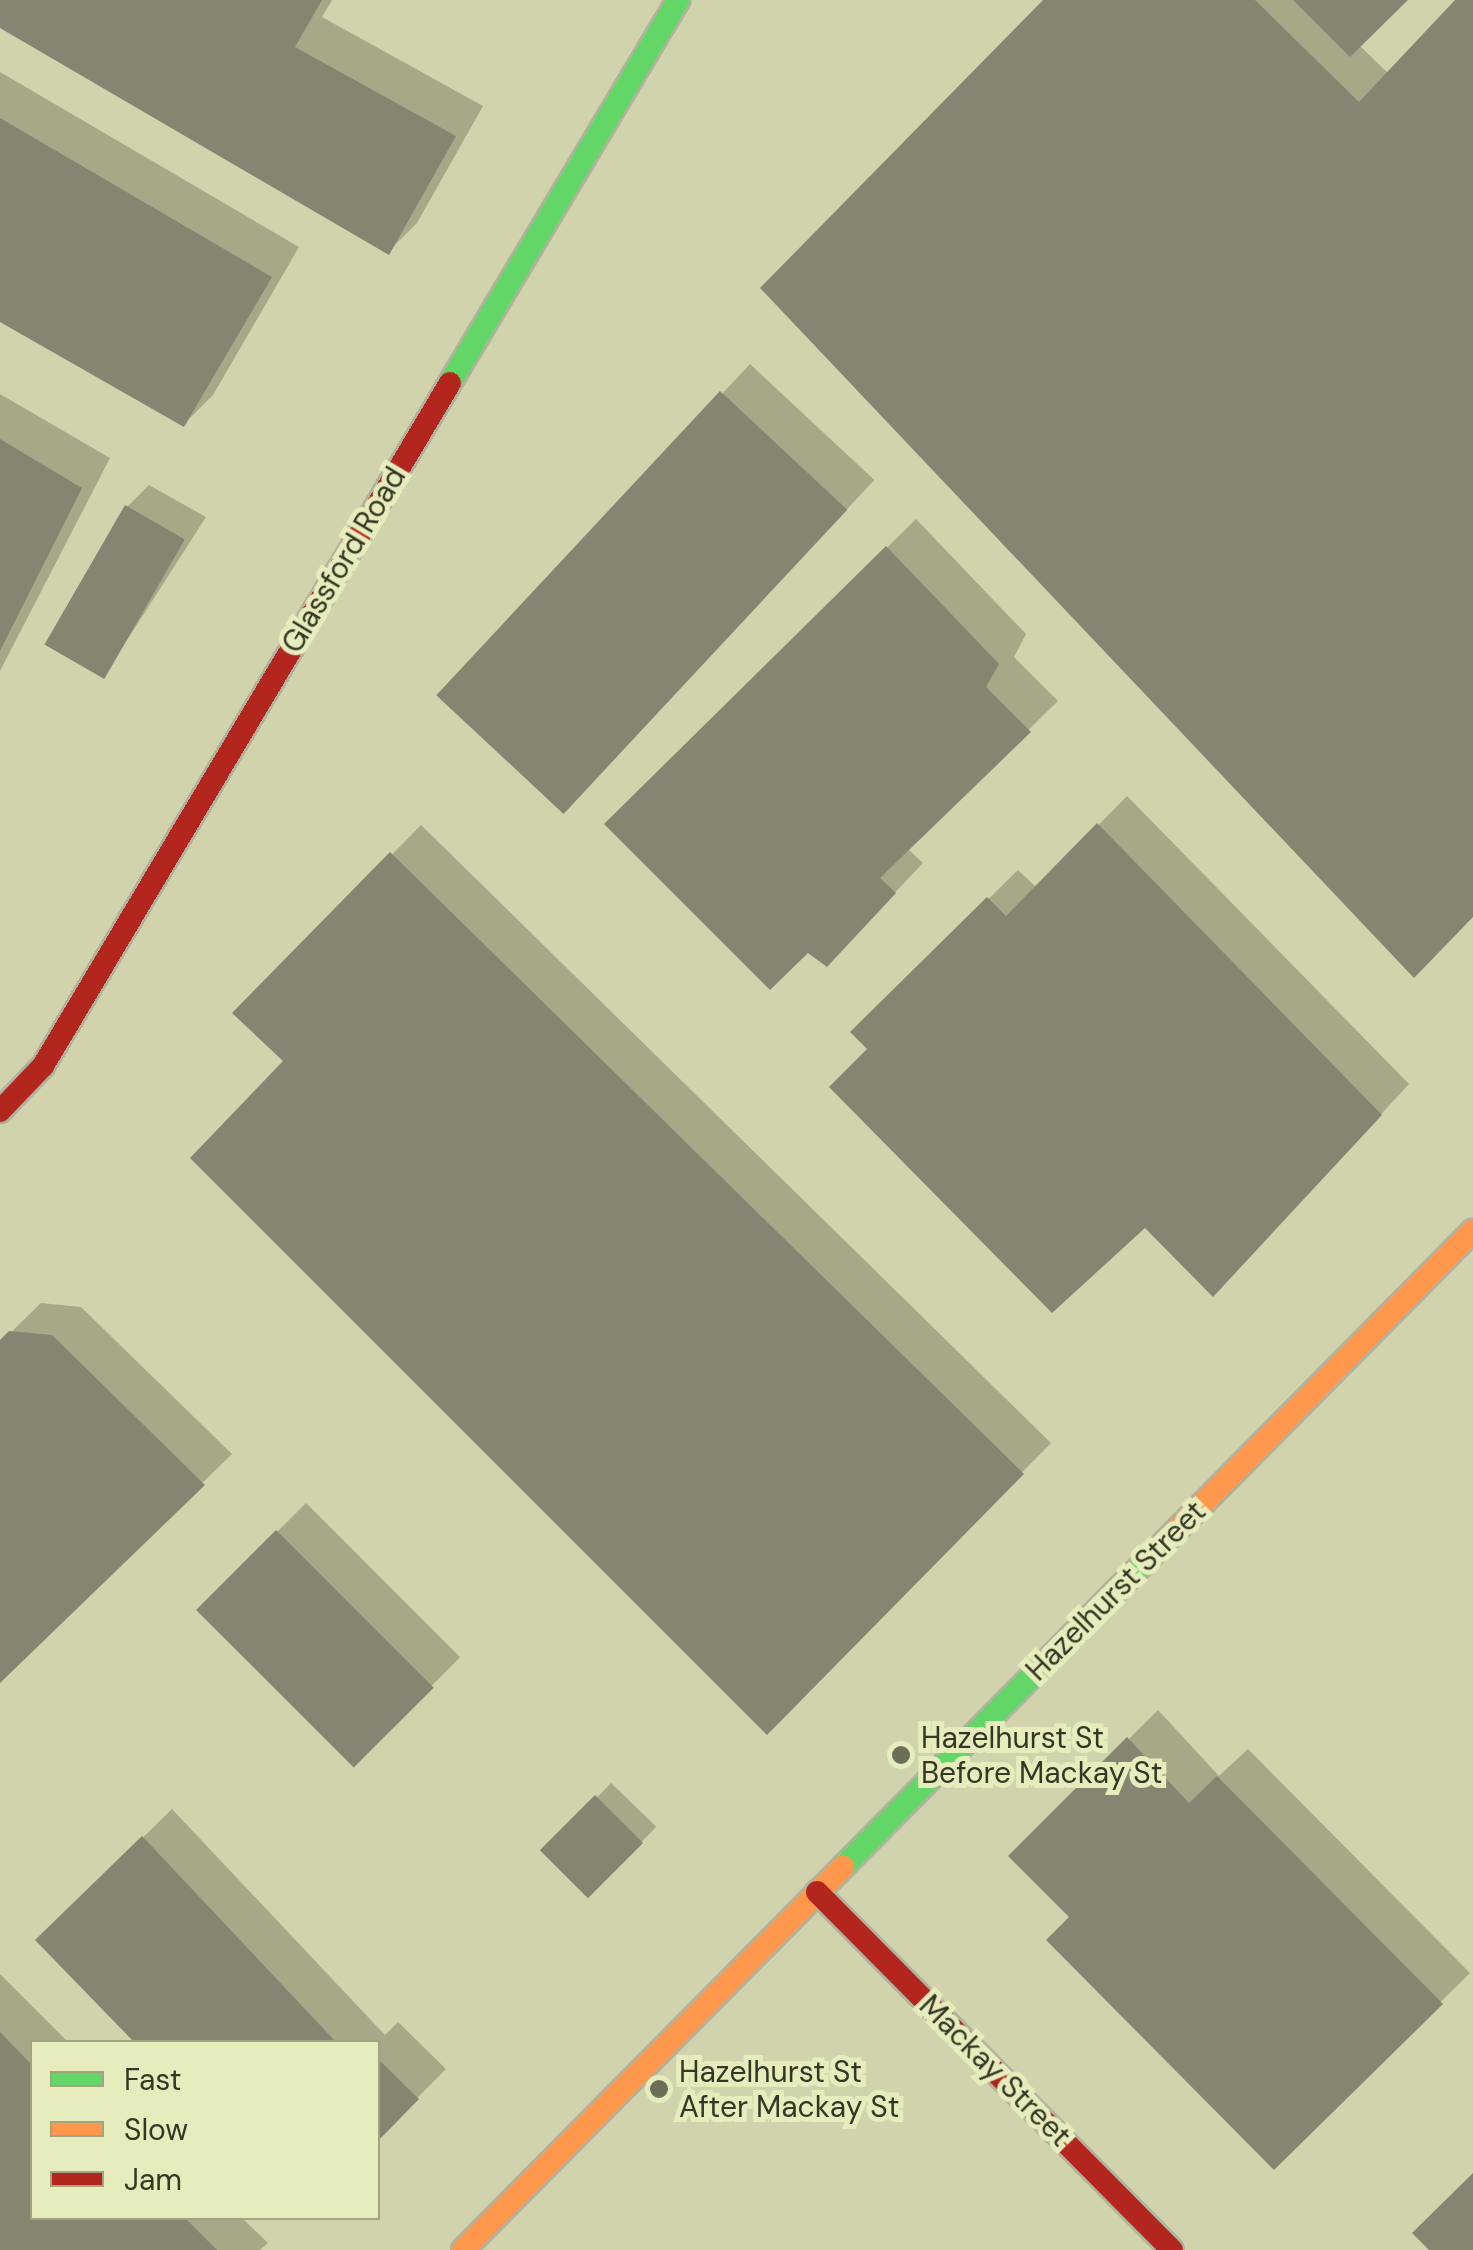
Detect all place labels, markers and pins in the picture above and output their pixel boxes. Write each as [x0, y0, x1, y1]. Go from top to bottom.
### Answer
place label: Hazelhurst St Before Mackay St [921, 1720, 1162, 1790]
marker: Hazelhurst St Before Mackay St [890, 1744, 912, 1766]
place label: Hazelhurst St After Mackay St [679, 2054, 899, 2124]
marker: Hazelhurst St After Mackay St [648, 2078, 670, 2100]

